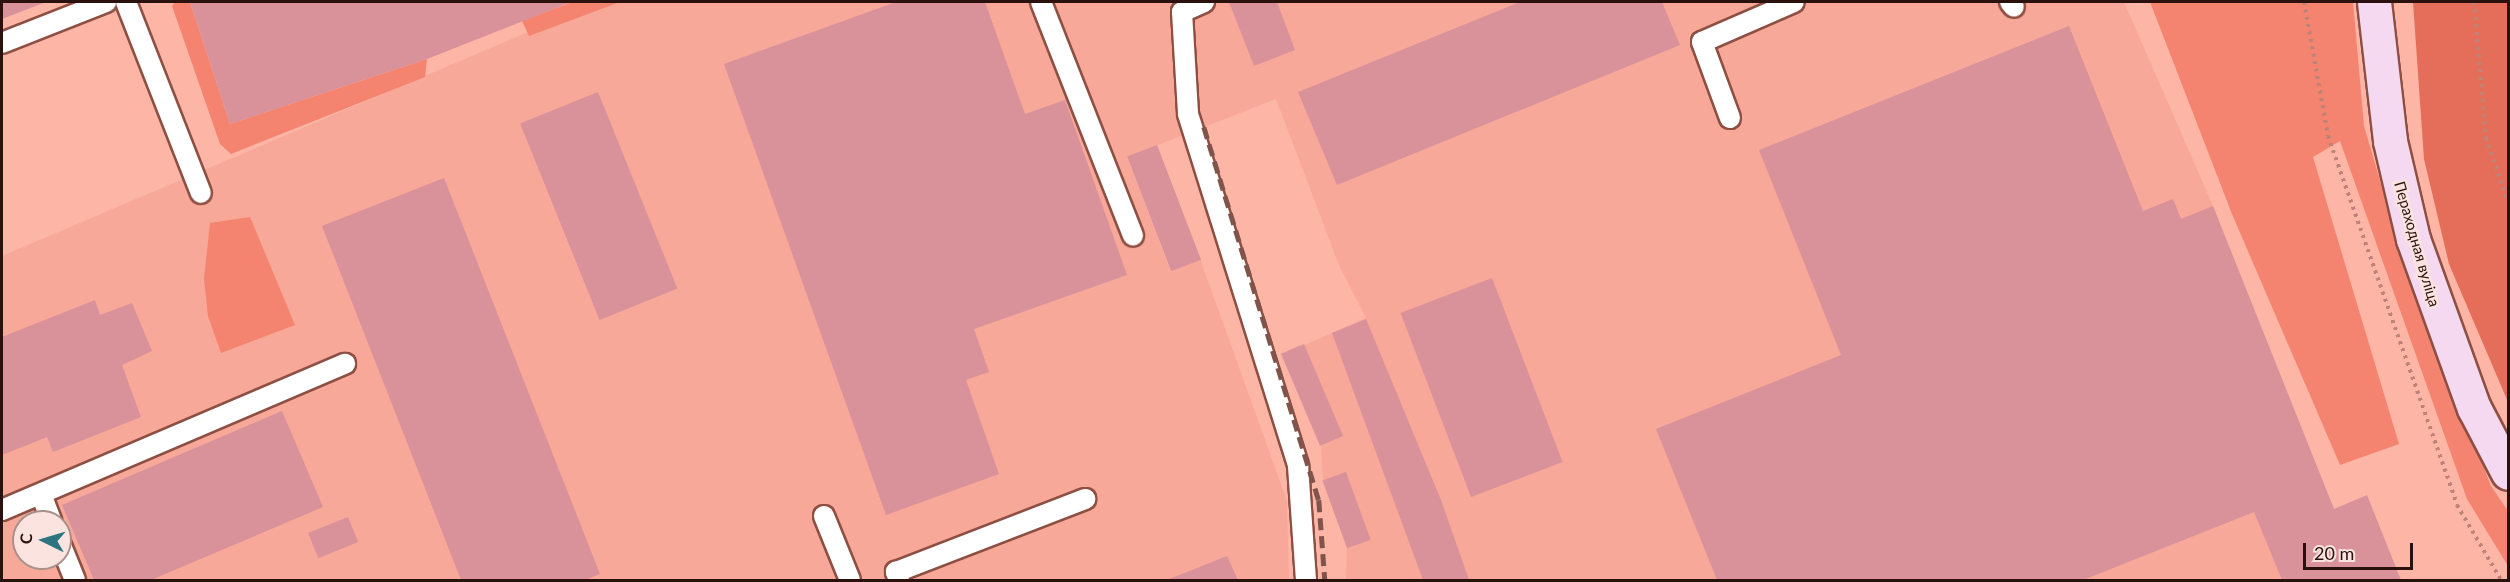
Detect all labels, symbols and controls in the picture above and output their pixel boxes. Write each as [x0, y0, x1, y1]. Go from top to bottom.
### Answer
street label: Пераходная вуліца [2390, 179, 2444, 309]
north arrow [12, 510, 72, 570]
scale bar [2306, 531, 2416, 569]
text: С [16, 532, 35, 545]
text: 20 m [2314, 542, 2354, 564]

